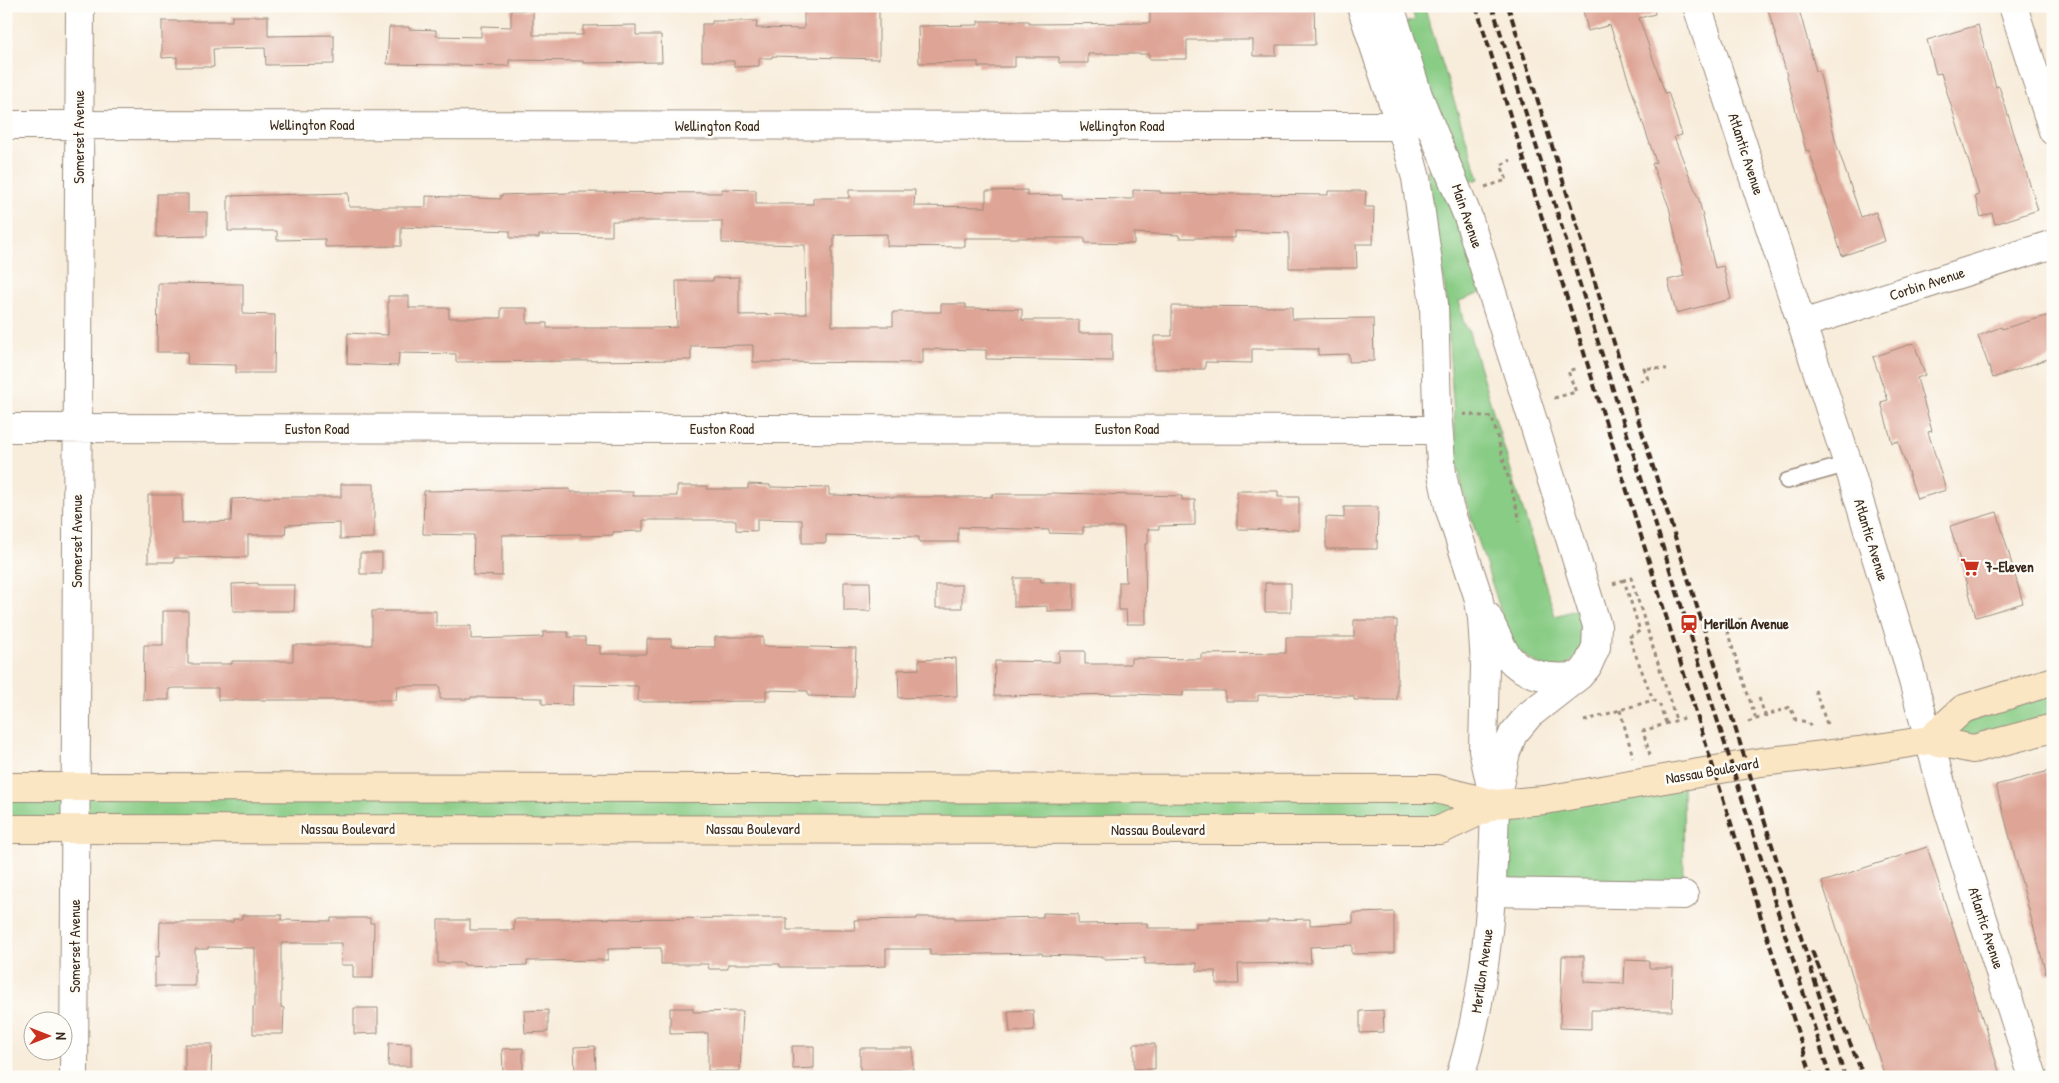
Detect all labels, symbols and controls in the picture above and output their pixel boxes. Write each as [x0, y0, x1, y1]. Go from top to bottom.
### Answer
street label: Somerset Avenue [68, 90, 89, 184]
street label: Atlantic Avenue [1723, 110, 1770, 198]
street label: Wellington Road [270, 114, 354, 135]
street label: Wellington Road [675, 115, 759, 136]
street label: Wellington Road [1080, 115, 1164, 136]
street label: Main Avenue [1447, 181, 1488, 251]
street label: Corbin Avenue [1887, 262, 1967, 306]
street label: Euston Road [285, 418, 349, 439]
street label: Euston Road [690, 418, 754, 439]
street label: Euston Road [1095, 418, 1159, 439]
street label: Somerset Avenue [66, 494, 87, 588]
street label: Atlantic Avenue [1849, 496, 1894, 584]
supermarket icon: 7-Eleven [1959, 556, 1981, 578]
place label: 7-Eleven [1984, 556, 2034, 577]
station icon: Merillon Avenue [1678, 613, 1700, 635]
place label: Merillon Avenue [1704, 613, 1789, 634]
street label: Nassau Boulevard [1664, 752, 1760, 789]
street label: Nassau Boulevard [301, 818, 395, 839]
street label: Nassau Boulevard [706, 818, 800, 839]
street label: Nassau Boulevard [1111, 819, 1205, 840]
street label: Atlantic Avenue [1963, 884, 2010, 972]
street label: Somerset Avenue [64, 899, 85, 993]
street label: Merillon Avenue [1465, 927, 1498, 1014]
north arrow [22, 1010, 72, 1060]
text: N [52, 1032, 71, 1040]

